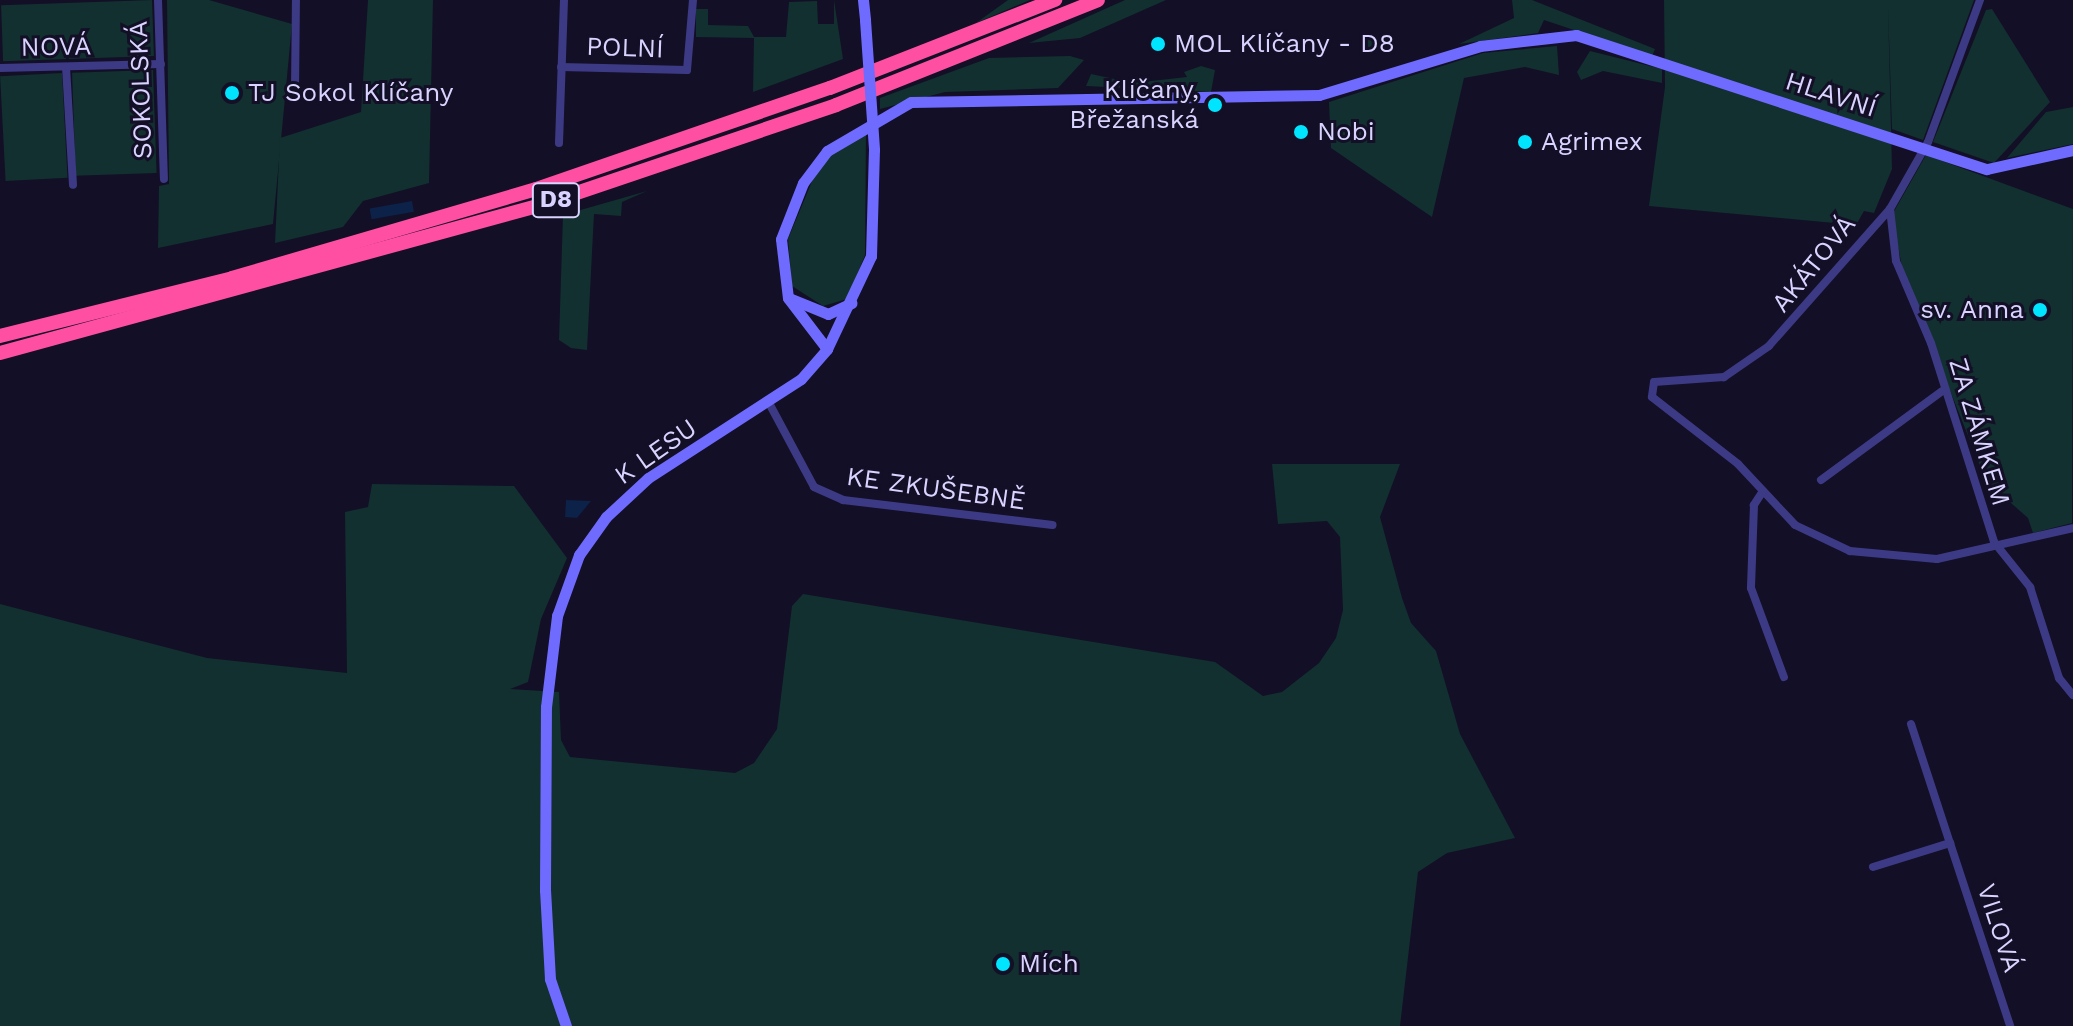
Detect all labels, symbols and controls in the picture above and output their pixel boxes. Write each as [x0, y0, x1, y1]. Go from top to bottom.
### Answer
street label: SOKOLSKÁ [123, 20, 159, 160]
place label: MOL Klíčany - D8 [1174, 28, 1396, 60]
street label: NOVÁ [20, 31, 92, 63]
street label: POLNÍ [586, 31, 664, 65]
marker: MOL Klíčany - D8 [1149, 35, 1167, 53]
street label: HLAVNÍ [1782, 66, 1880, 124]
place label: Klíčany, Břežanská [1069, 74, 1199, 136]
place label: TJ Sokol Klíčany [248, 77, 454, 109]
marker: TJ Sokol Klíčany [223, 84, 241, 102]
marker: Klíčany, Břežanská [1206, 96, 1224, 114]
place label: Nobi [1317, 116, 1375, 148]
marker: Nobi [1292, 123, 1310, 141]
place label: Agrimex [1541, 126, 1643, 158]
marker: Agrimex [1516, 133, 1534, 151]
road number: D8 [530, 180, 582, 220]
street label: AKÁTOVÁ [1765, 209, 1863, 319]
place label: sv. Anna [1919, 294, 2024, 326]
marker: sv. Anna [2031, 301, 2049, 319]
street label: ZA ZÁMKEM [1942, 354, 2016, 510]
street label: K LESU [609, 413, 703, 491]
street label: KE ZKUŠEBNĚ [845, 461, 1027, 517]
street label: VILOVÁ [1970, 880, 2028, 976]
place label: Mích [1019, 948, 1079, 980]
marker: Mích [994, 955, 1012, 973]

